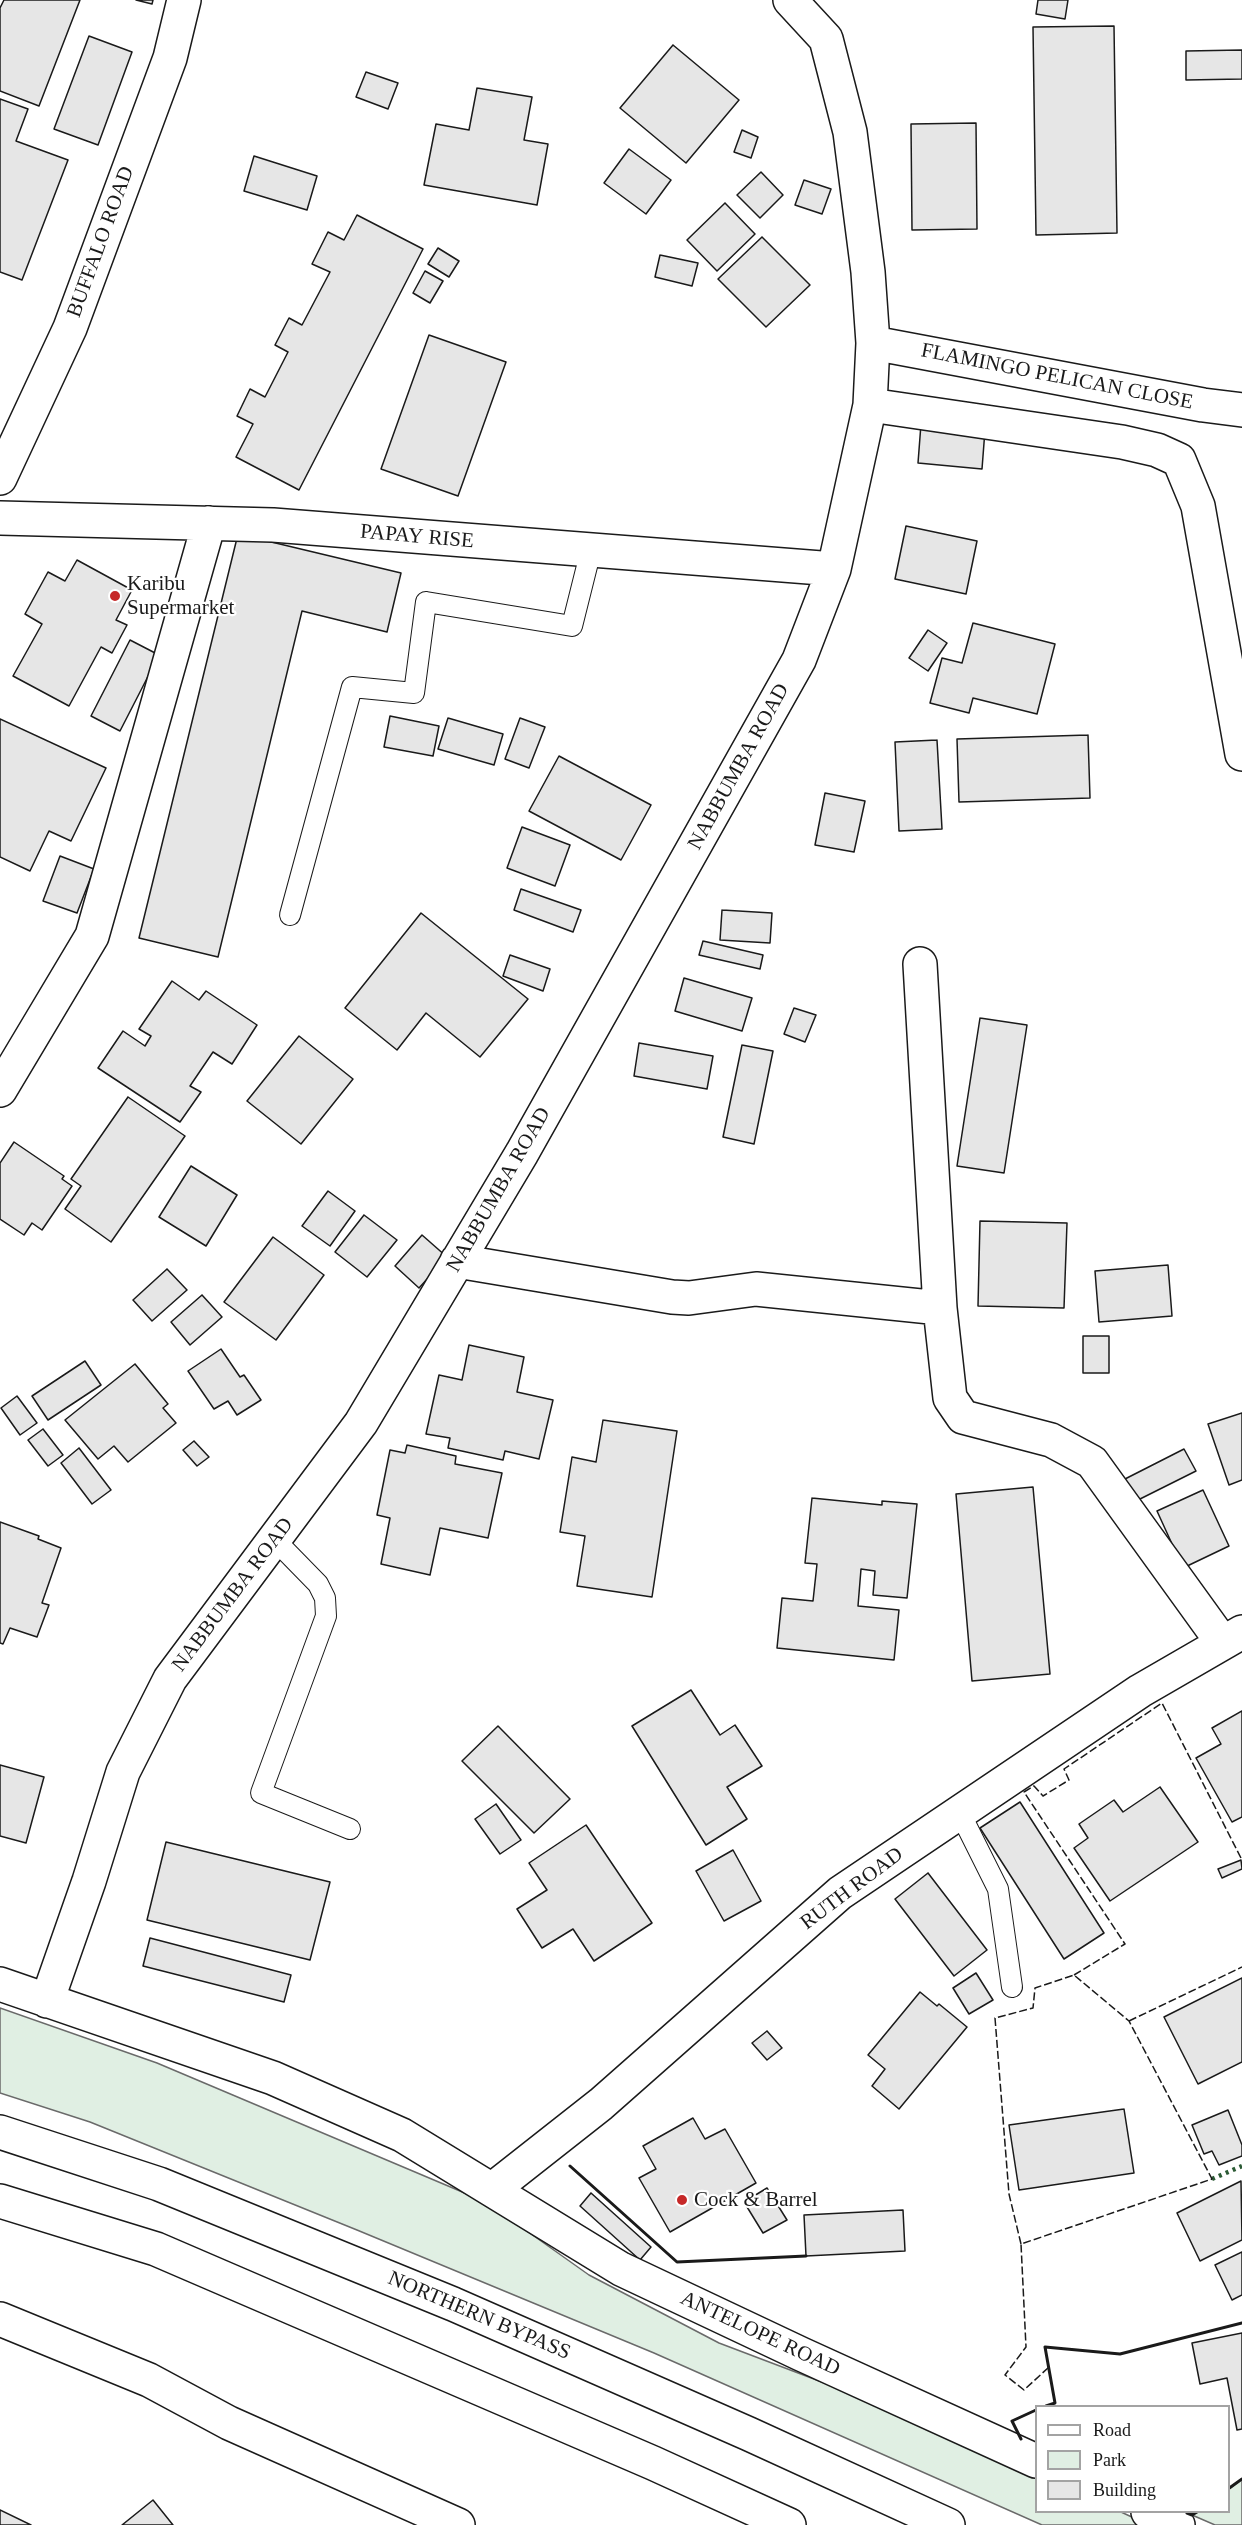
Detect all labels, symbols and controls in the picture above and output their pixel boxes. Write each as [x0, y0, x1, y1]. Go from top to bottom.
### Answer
street label: BUFFALO ROAD [62, 163, 140, 321]
street label: FLAMINGO PELICAN CLOSE [919, 338, 1195, 416]
street label: PAPAY RISE [359, 519, 475, 555]
place label: Karibu Supermarket [127, 571, 234, 621]
marker: Karibu Supermarket [108, 589, 122, 603]
street label: NABBUMBA ROAD [683, 680, 795, 854]
street label: NABBUMBA ROAD [442, 1103, 556, 1277]
street label: NABBUMBA ROAD [167, 1513, 299, 1677]
street label: RUTH ROAD [796, 1842, 908, 1936]
place label: Cock & Barrel [694, 2187, 818, 2213]
marker: Cock & Barrel [675, 2193, 689, 2207]
street label: NORTHERN BYPASS [384, 2266, 574, 2366]
street label: ANTELOPE ROAD [676, 2286, 844, 2382]
legend [1035, 2405, 1230, 2513]
text: Road [1093, 2420, 1131, 2440]
text: Park [1093, 2450, 1126, 2470]
text: Building [1093, 2480, 1156, 2500]

